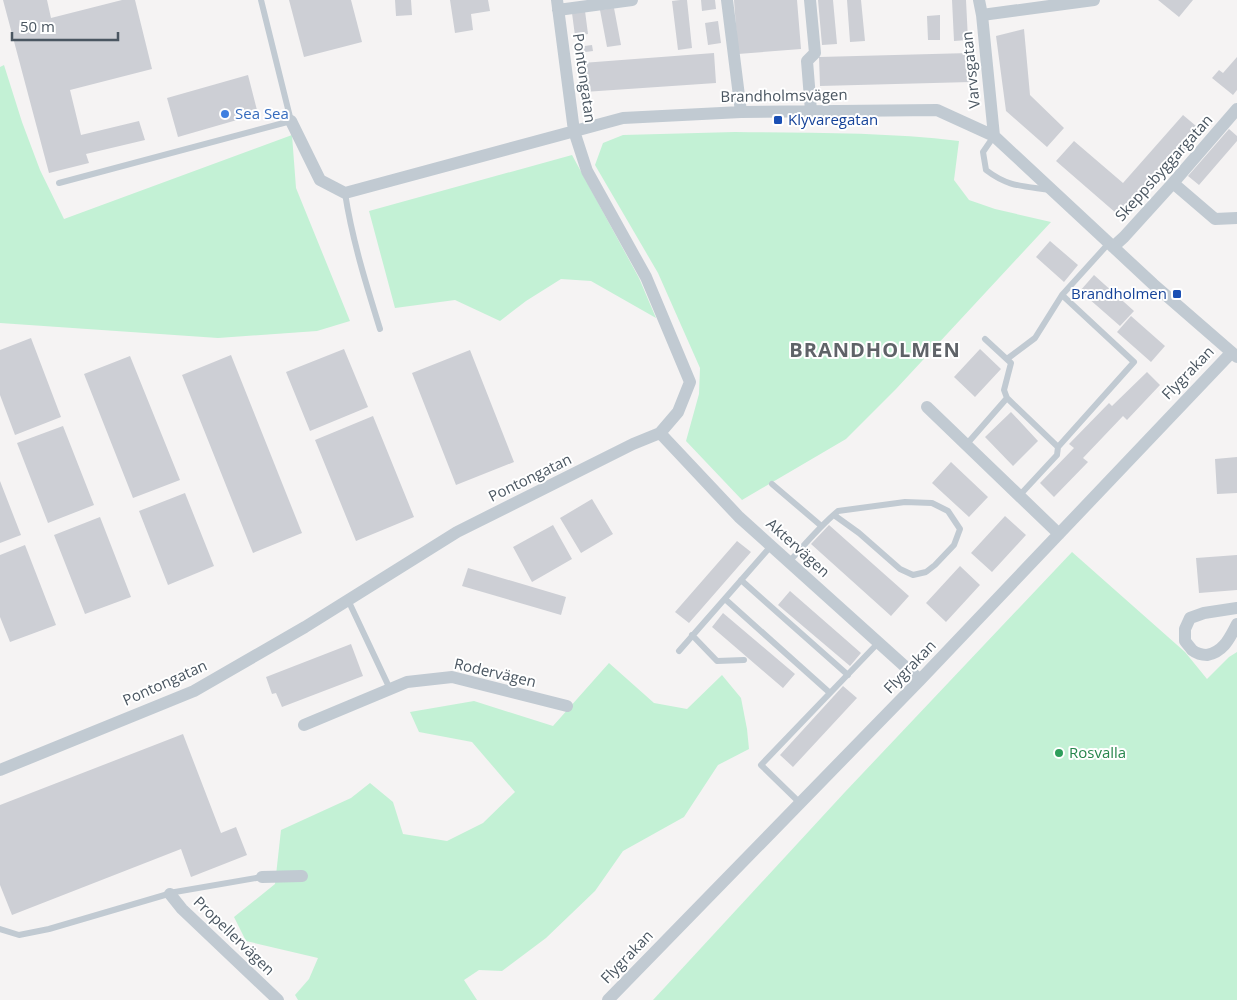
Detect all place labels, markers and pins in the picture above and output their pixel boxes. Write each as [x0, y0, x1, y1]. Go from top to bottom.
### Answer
place label: Sea Sea [235, 103, 289, 123]
marker: Sea Sea [219, 108, 231, 120]
place label: Klyvaregatan [788, 109, 878, 129]
marker: Klyvaregatan [772, 114, 784, 126]
place label: Brandholmen [1071, 283, 1167, 303]
marker: Brandholmen [1171, 288, 1183, 300]
place label: Rosvalla [1069, 742, 1126, 762]
marker: Rosvalla [1053, 747, 1065, 759]

